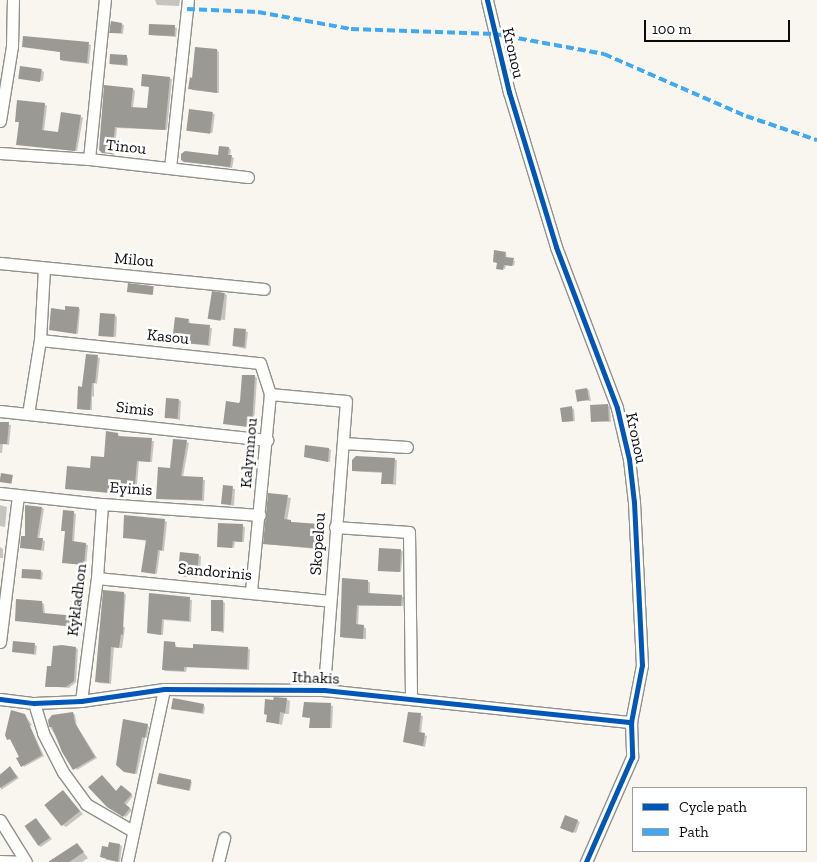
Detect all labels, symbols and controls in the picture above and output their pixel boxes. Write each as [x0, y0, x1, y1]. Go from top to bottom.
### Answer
scale bar [647, 10, 793, 42]
text: 100 m [652, 20, 691, 38]
street label: Kronou [498, 26, 528, 80]
street label: Tinou [105, 135, 147, 159]
street label: Milou [113, 249, 155, 271]
street label: Kasou [146, 325, 190, 349]
street label: Simis [115, 397, 155, 421]
street label: Kronou [621, 411, 651, 465]
street label: Kalymnou [236, 417, 262, 489]
street label: Eyinis [109, 478, 153, 500]
street label: Skopelou [306, 512, 330, 576]
street label: Sandorinis [177, 559, 253, 585]
street label: Kykladhon [63, 563, 91, 637]
street label: Ithakis [292, 668, 340, 688]
legend [632, 787, 807, 852]
text: Cycle path [679, 798, 747, 816]
text: Path [679, 823, 709, 841]

